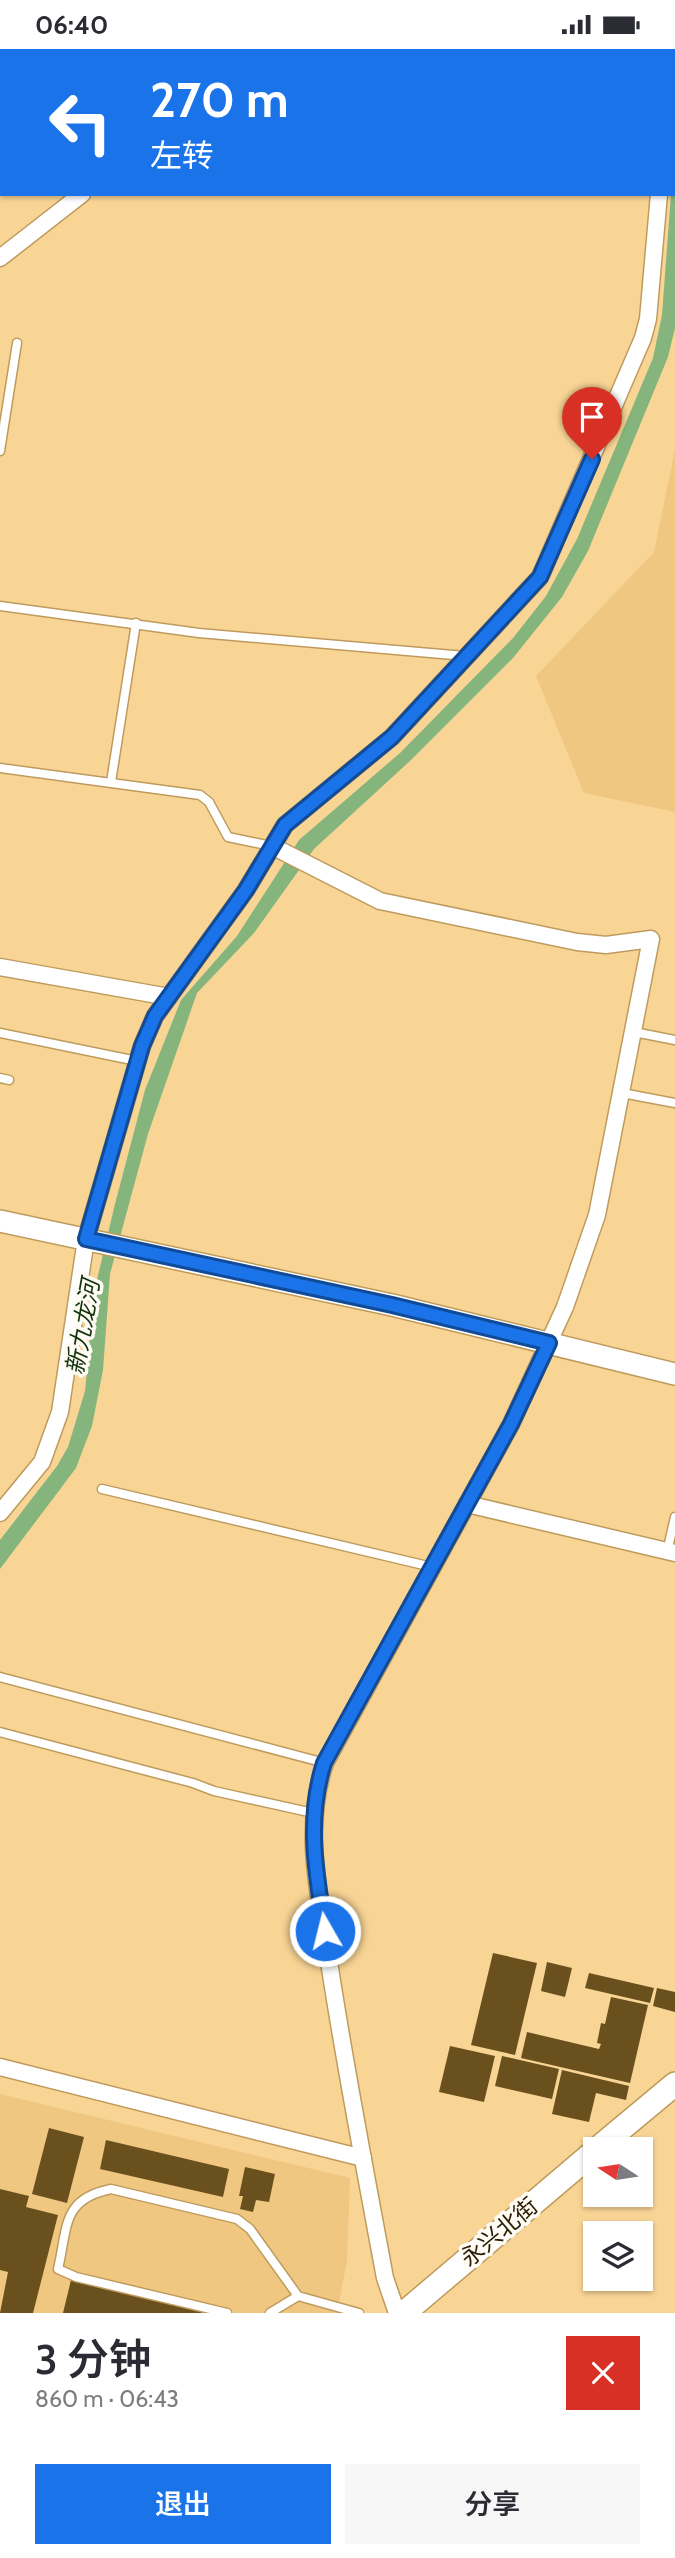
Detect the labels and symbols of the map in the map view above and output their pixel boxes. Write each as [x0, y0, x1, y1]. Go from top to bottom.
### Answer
pin [562, 387, 622, 459]
water label: 新九龙河 [60, 1273, 106, 1377]
position arrow [288, 1894, 362, 1968]
north arrow [583, 2137, 653, 2207]
street label: 永兴北街 [455, 2192, 543, 2272]

